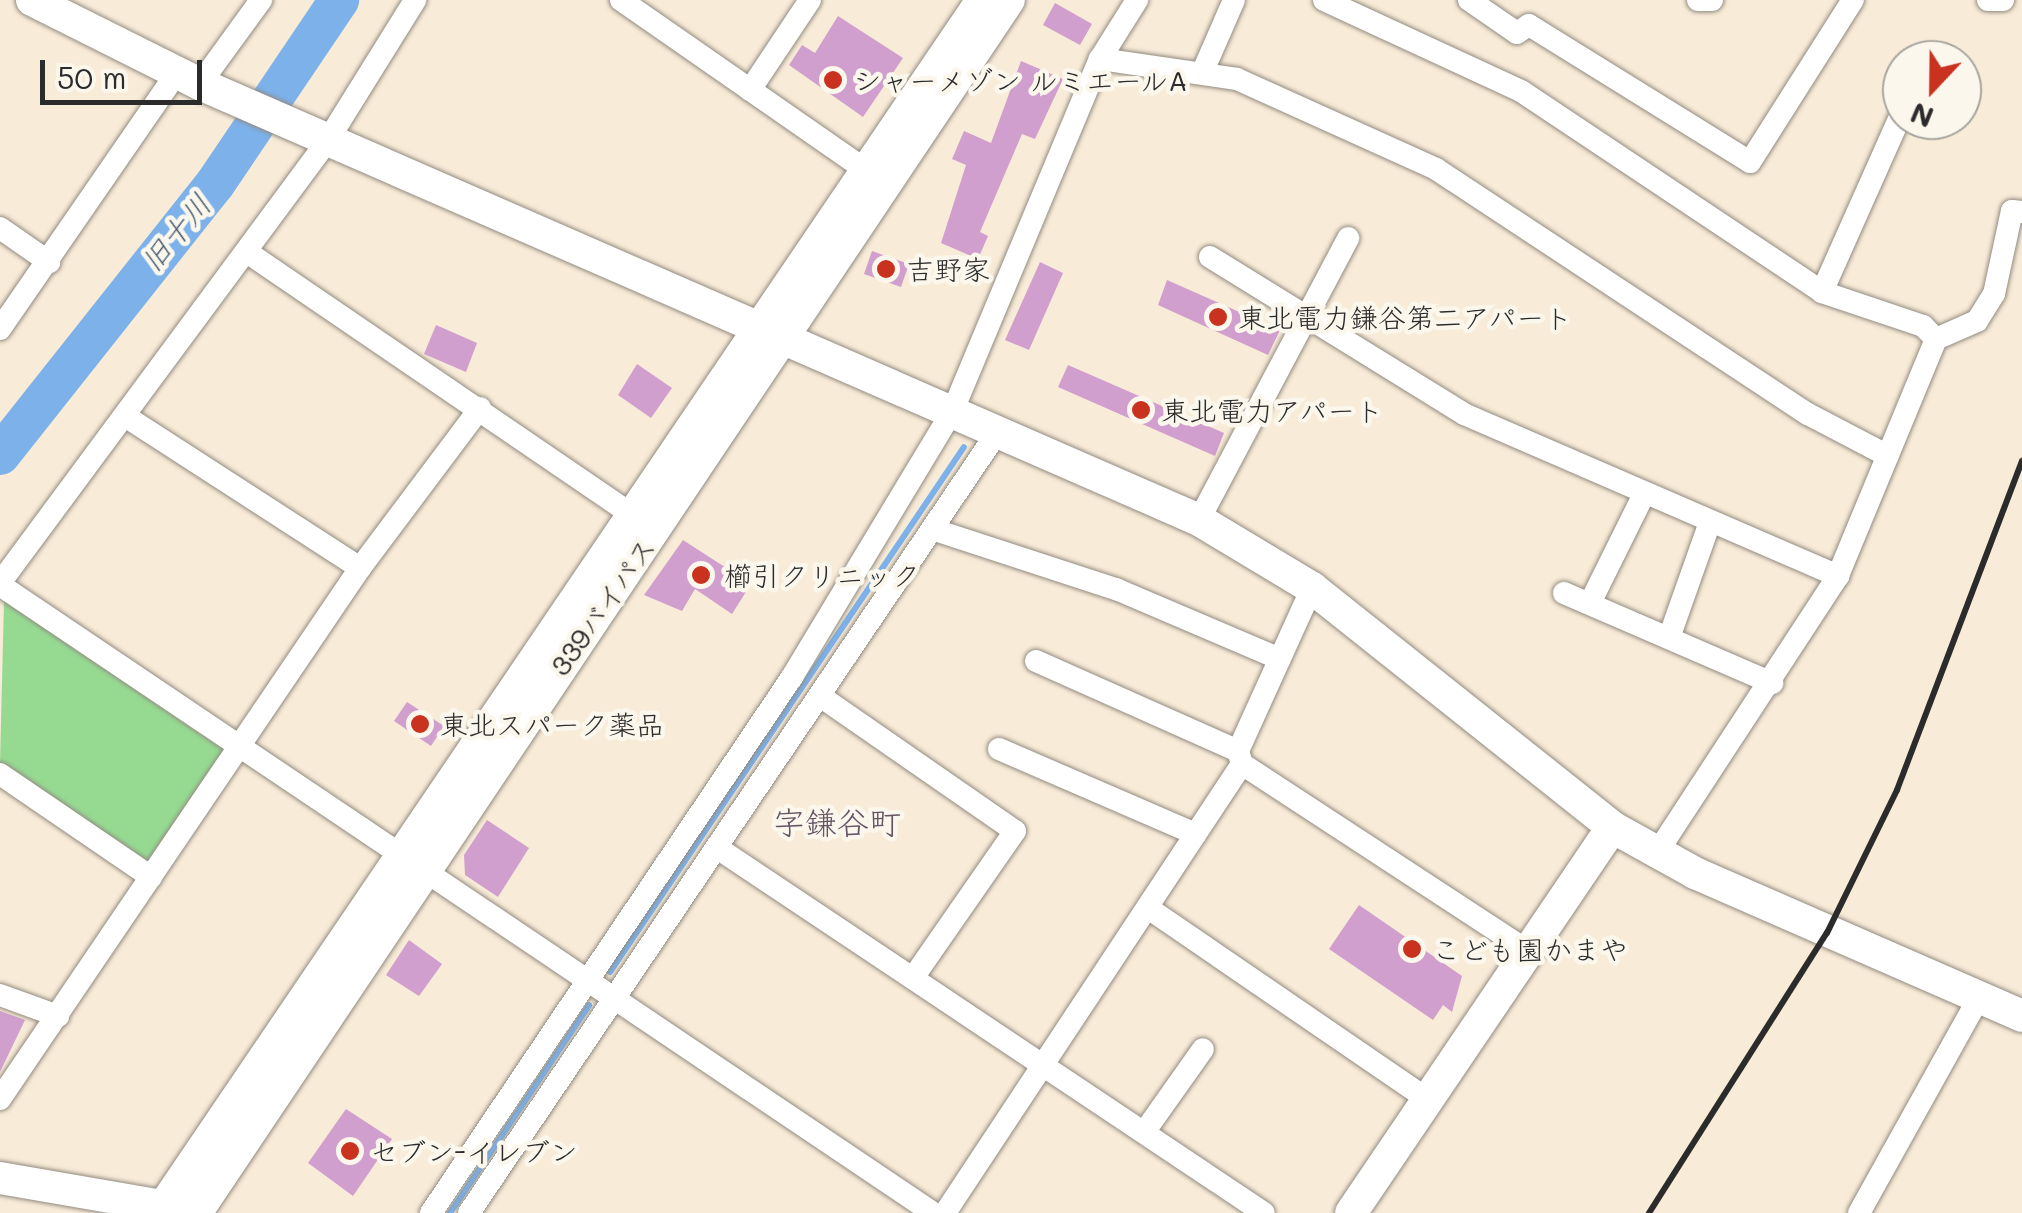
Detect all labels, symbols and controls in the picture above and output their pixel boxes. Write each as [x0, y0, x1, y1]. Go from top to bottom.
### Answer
scale bar [45, 40, 208, 102]
north arrow [1882, 40, 1982, 140]
text: 50 m [57, 57, 127, 97]
place label: シャーメゾン ルミエールA [853, 63, 1189, 97]
marker: シャーメゾン ルミエールA [822, 69, 844, 91]
text: N [1905, 95, 1938, 137]
water label: 旧十川 [132, 186, 218, 278]
place label: 吉野家 [906, 252, 990, 286]
marker: 吉野家 [875, 258, 897, 280]
place label: 東北電力鎌谷第二アパート [1238, 300, 1574, 334]
marker: 東北電力鎌谷第二アパート [1207, 306, 1229, 328]
place label: 東北電力アパート [1161, 393, 1385, 427]
marker: 東北電力アパート [1130, 399, 1152, 421]
street label: 339バイパス [542, 530, 662, 682]
place label: 櫛引クリニック [724, 558, 920, 592]
marker: 櫛引クリニック [688, 562, 714, 588]
place label: 東北スパーク薬品 [440, 707, 664, 741]
marker: 東北スパーク薬品 [409, 713, 431, 735]
district label: 字鎌谷町 [773, 802, 901, 840]
place label: こども園かまや [1432, 932, 1628, 966]
marker: こども園かまや [1401, 938, 1423, 960]
place label: セブン-イレブン [370, 1134, 578, 1168]
marker: セブン-イレブン [339, 1140, 361, 1162]

